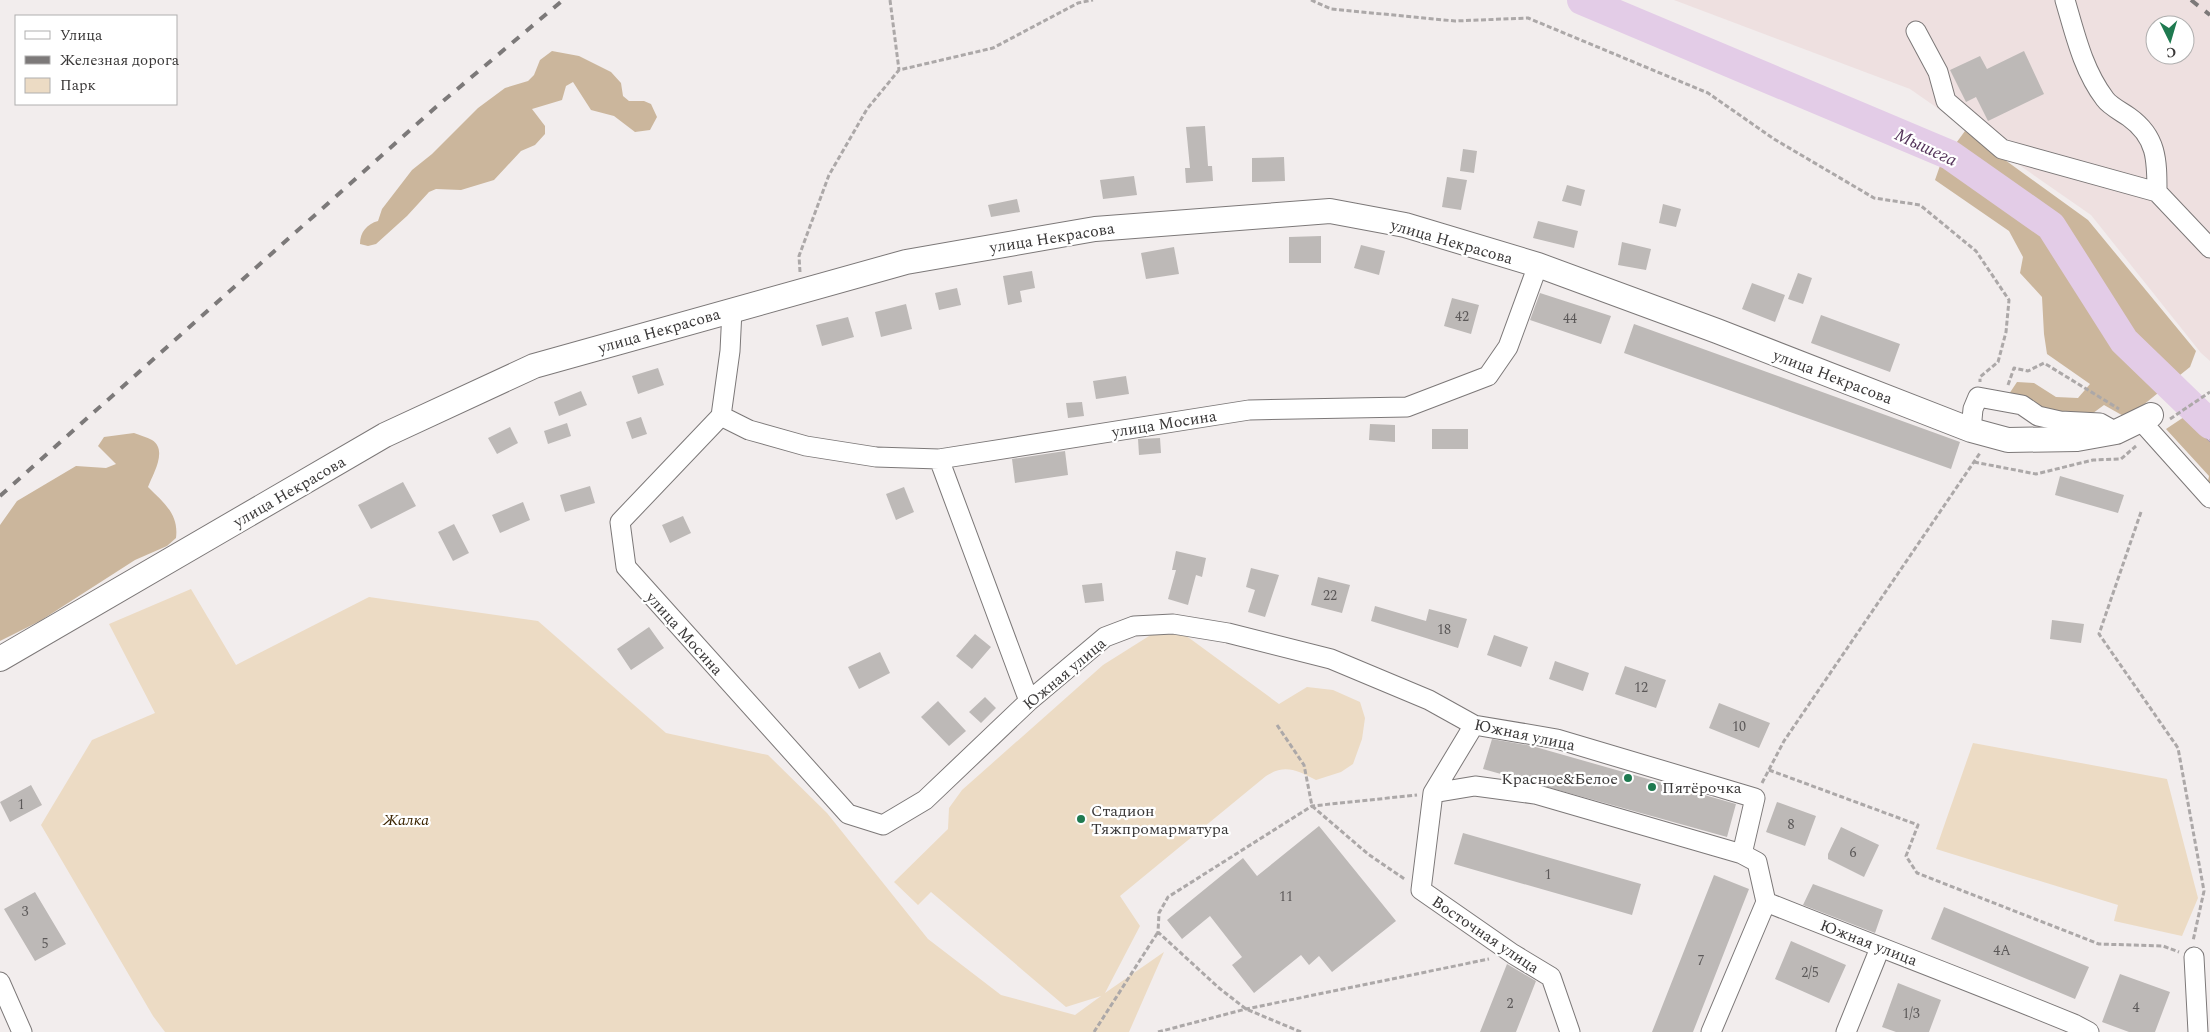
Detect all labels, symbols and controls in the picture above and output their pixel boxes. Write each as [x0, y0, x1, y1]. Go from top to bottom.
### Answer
legend [15, 15, 178, 105]
north arrow [2145, 15, 2195, 65]
text: Улица [60, 24, 103, 47]
text: С [2165, 42, 2177, 63]
text: Железная дорога [60, 49, 180, 72]
text: Парк [60, 74, 96, 97]
water label: Мышега [1890, 121, 1961, 174]
street label: улица Некрасова [1387, 213, 1516, 271]
street label: улица Некрасова [987, 216, 1117, 260]
street label: улица Некрасова [594, 302, 723, 360]
house number: 42 [1455, 306, 1469, 327]
house number: 44 [1563, 308, 1577, 329]
street label: улица Некрасова [1768, 343, 1896, 411]
street label: улица Мосина [1109, 404, 1218, 444]
street label: улица Некрасова [228, 450, 350, 534]
house number: 22 [1323, 585, 1337, 606]
street label: улица Мосина [639, 586, 729, 681]
house number: 18 [1437, 619, 1451, 640]
street label: Южная улица [1018, 632, 1112, 716]
house number: 12 [1634, 677, 1648, 698]
street label: Южная улица [1472, 713, 1578, 757]
house number: 10 [1732, 716, 1746, 737]
place label: Красное&Белое [1501, 767, 1618, 791]
marker: Красное&Белое [1622, 772, 1634, 784]
place label: Пятёрочка [1662, 776, 1742, 800]
marker: Пятёрочка [1646, 781, 1658, 793]
house number: 1 [18, 794, 25, 815]
place label: Стадион Тяжпромарматура [1091, 799, 1229, 841]
park label: Жалка [382, 808, 429, 832]
marker: Стадион Тяжпромарматура [1075, 813, 1087, 825]
house number: 8 [1788, 814, 1795, 835]
house number: 6 [1850, 842, 1857, 863]
house number: 1 [1545, 864, 1552, 885]
house number: 11 [1279, 886, 1293, 907]
street label: Восточная улица [1427, 890, 1544, 980]
house number: 3 [22, 901, 29, 922]
street label: Южная улица [1816, 913, 1921, 973]
house number: 5 [42, 933, 49, 954]
house number: 4А [1993, 940, 2011, 961]
house number: 7 [1698, 950, 1705, 971]
house number: 2/5 [1801, 962, 1819, 983]
house number: 2 [1507, 993, 1514, 1014]
house number: 4 [2133, 997, 2140, 1018]
house number: 1/3 [1902, 1003, 1920, 1024]

